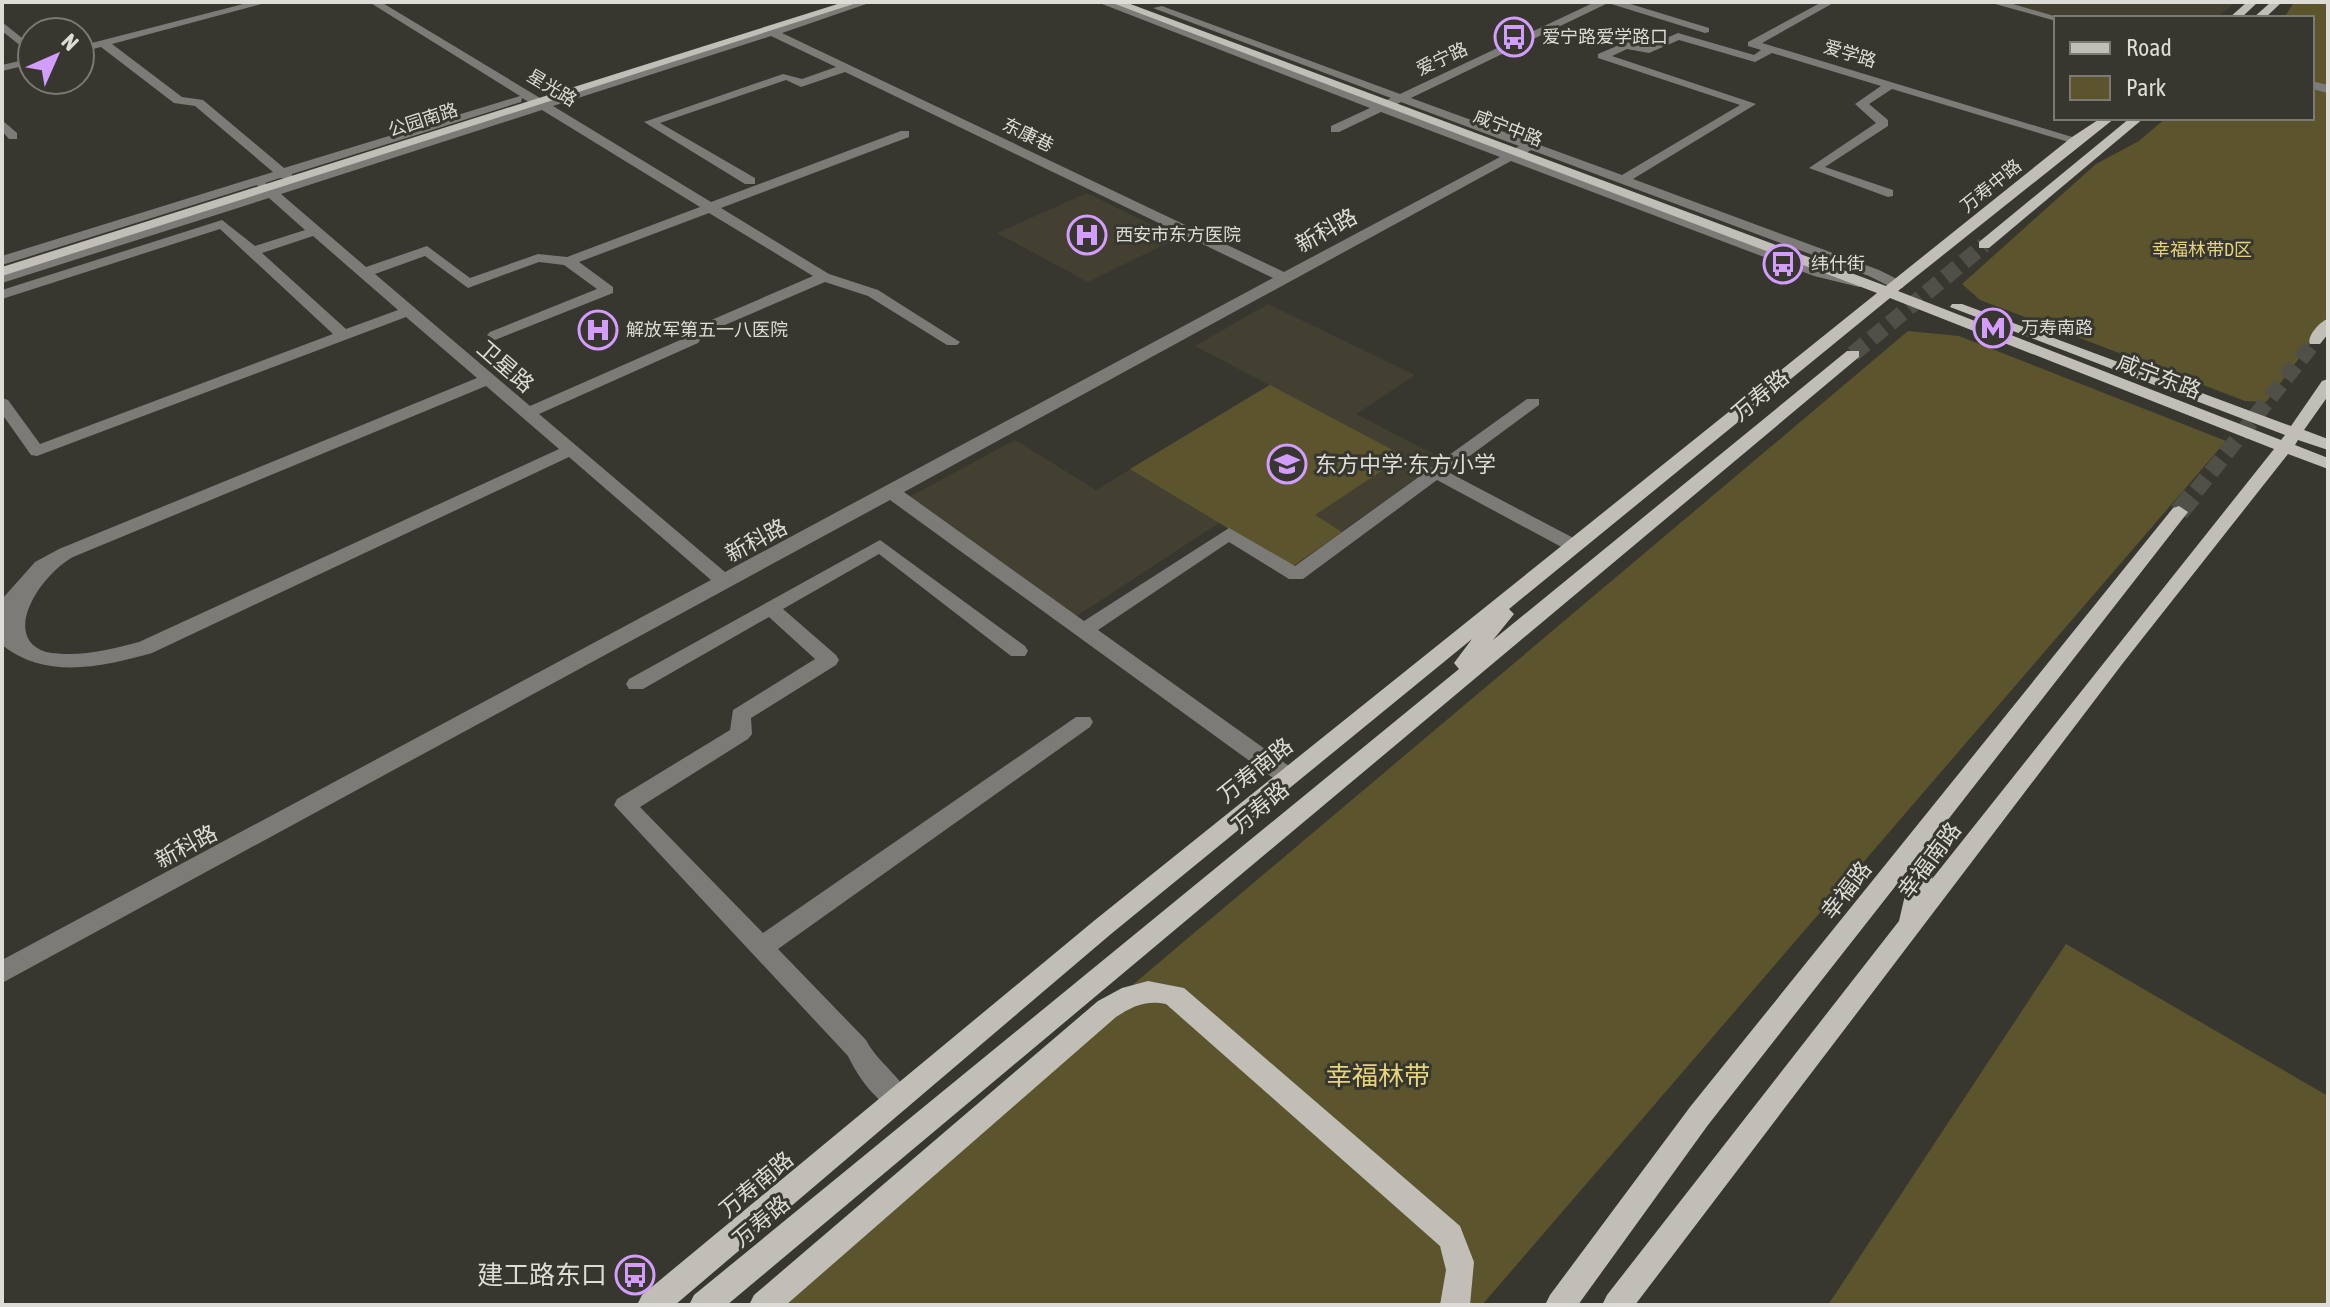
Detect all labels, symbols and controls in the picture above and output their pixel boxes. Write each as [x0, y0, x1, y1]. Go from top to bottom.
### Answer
north arrow [16, 16, 96, 96]
bus stop icon: 爱宁路爱学路口 [1493, 16, 1535, 58]
legend [2054, 16, 2314, 120]
place label: 爱宁路爱学路口 [1542, 26, 1668, 47]
text: N [56, 28, 84, 56]
text: Road [2126, 34, 2172, 61]
street label: 爱学路 [1821, 36, 1879, 71]
street label: 爱宁路 [1413, 38, 1471, 79]
street label: 星光路 [524, 65, 581, 110]
text: Park [2126, 74, 2167, 101]
street label: 公园南路 [385, 98, 460, 141]
street label: 咸宁中路 [1471, 105, 1546, 150]
street label: 东康巷 [999, 113, 1057, 156]
street label: 万寿中路 [1956, 155, 2025, 216]
street label: 新科路 [1291, 203, 1361, 257]
hospital icon: 西安市东方医院 [1066, 214, 1108, 256]
place label: 西安市东方医院 [1115, 224, 1241, 245]
park label: 幸福林带D区 [2152, 239, 2252, 260]
bus stop icon: 纬什街 [1762, 243, 1804, 285]
place label: 纬什街 [1811, 253, 1865, 274]
metro station icon: 万寿南路 [1972, 307, 2014, 349]
hospital icon: 解放军第五一八医院 [577, 309, 619, 351]
place label: 万寿南路 [2021, 317, 2093, 338]
place label: 解放军第五一八医院 [626, 319, 788, 340]
street label: 卫星路 [473, 335, 539, 397]
street label: 咸宁东路 [2113, 348, 2205, 404]
street label: 万寿路 [1726, 364, 1794, 426]
school or university icon: 东方中学·东方小学 [1266, 443, 1308, 485]
place label: 东方中学·东方小学 [1315, 451, 1496, 477]
street label: 新科路 [721, 513, 791, 567]
street label: 万寿南路 [1213, 732, 1297, 808]
street label: 万寿路 [1226, 776, 1294, 838]
street label: 幸福南路 [1892, 817, 1966, 903]
street label: 新科路 [151, 819, 221, 873]
street label: 幸福路 [1815, 856, 1877, 924]
park label: 幸福林带 [1326, 1061, 1430, 1091]
street label: 万寿南路 [714, 1146, 798, 1222]
street label: 万寿路 [727, 1190, 795, 1252]
bus stop icon: 建工路东口 [614, 1254, 656, 1296]
place label: 建工路东口 [477, 1260, 607, 1290]

